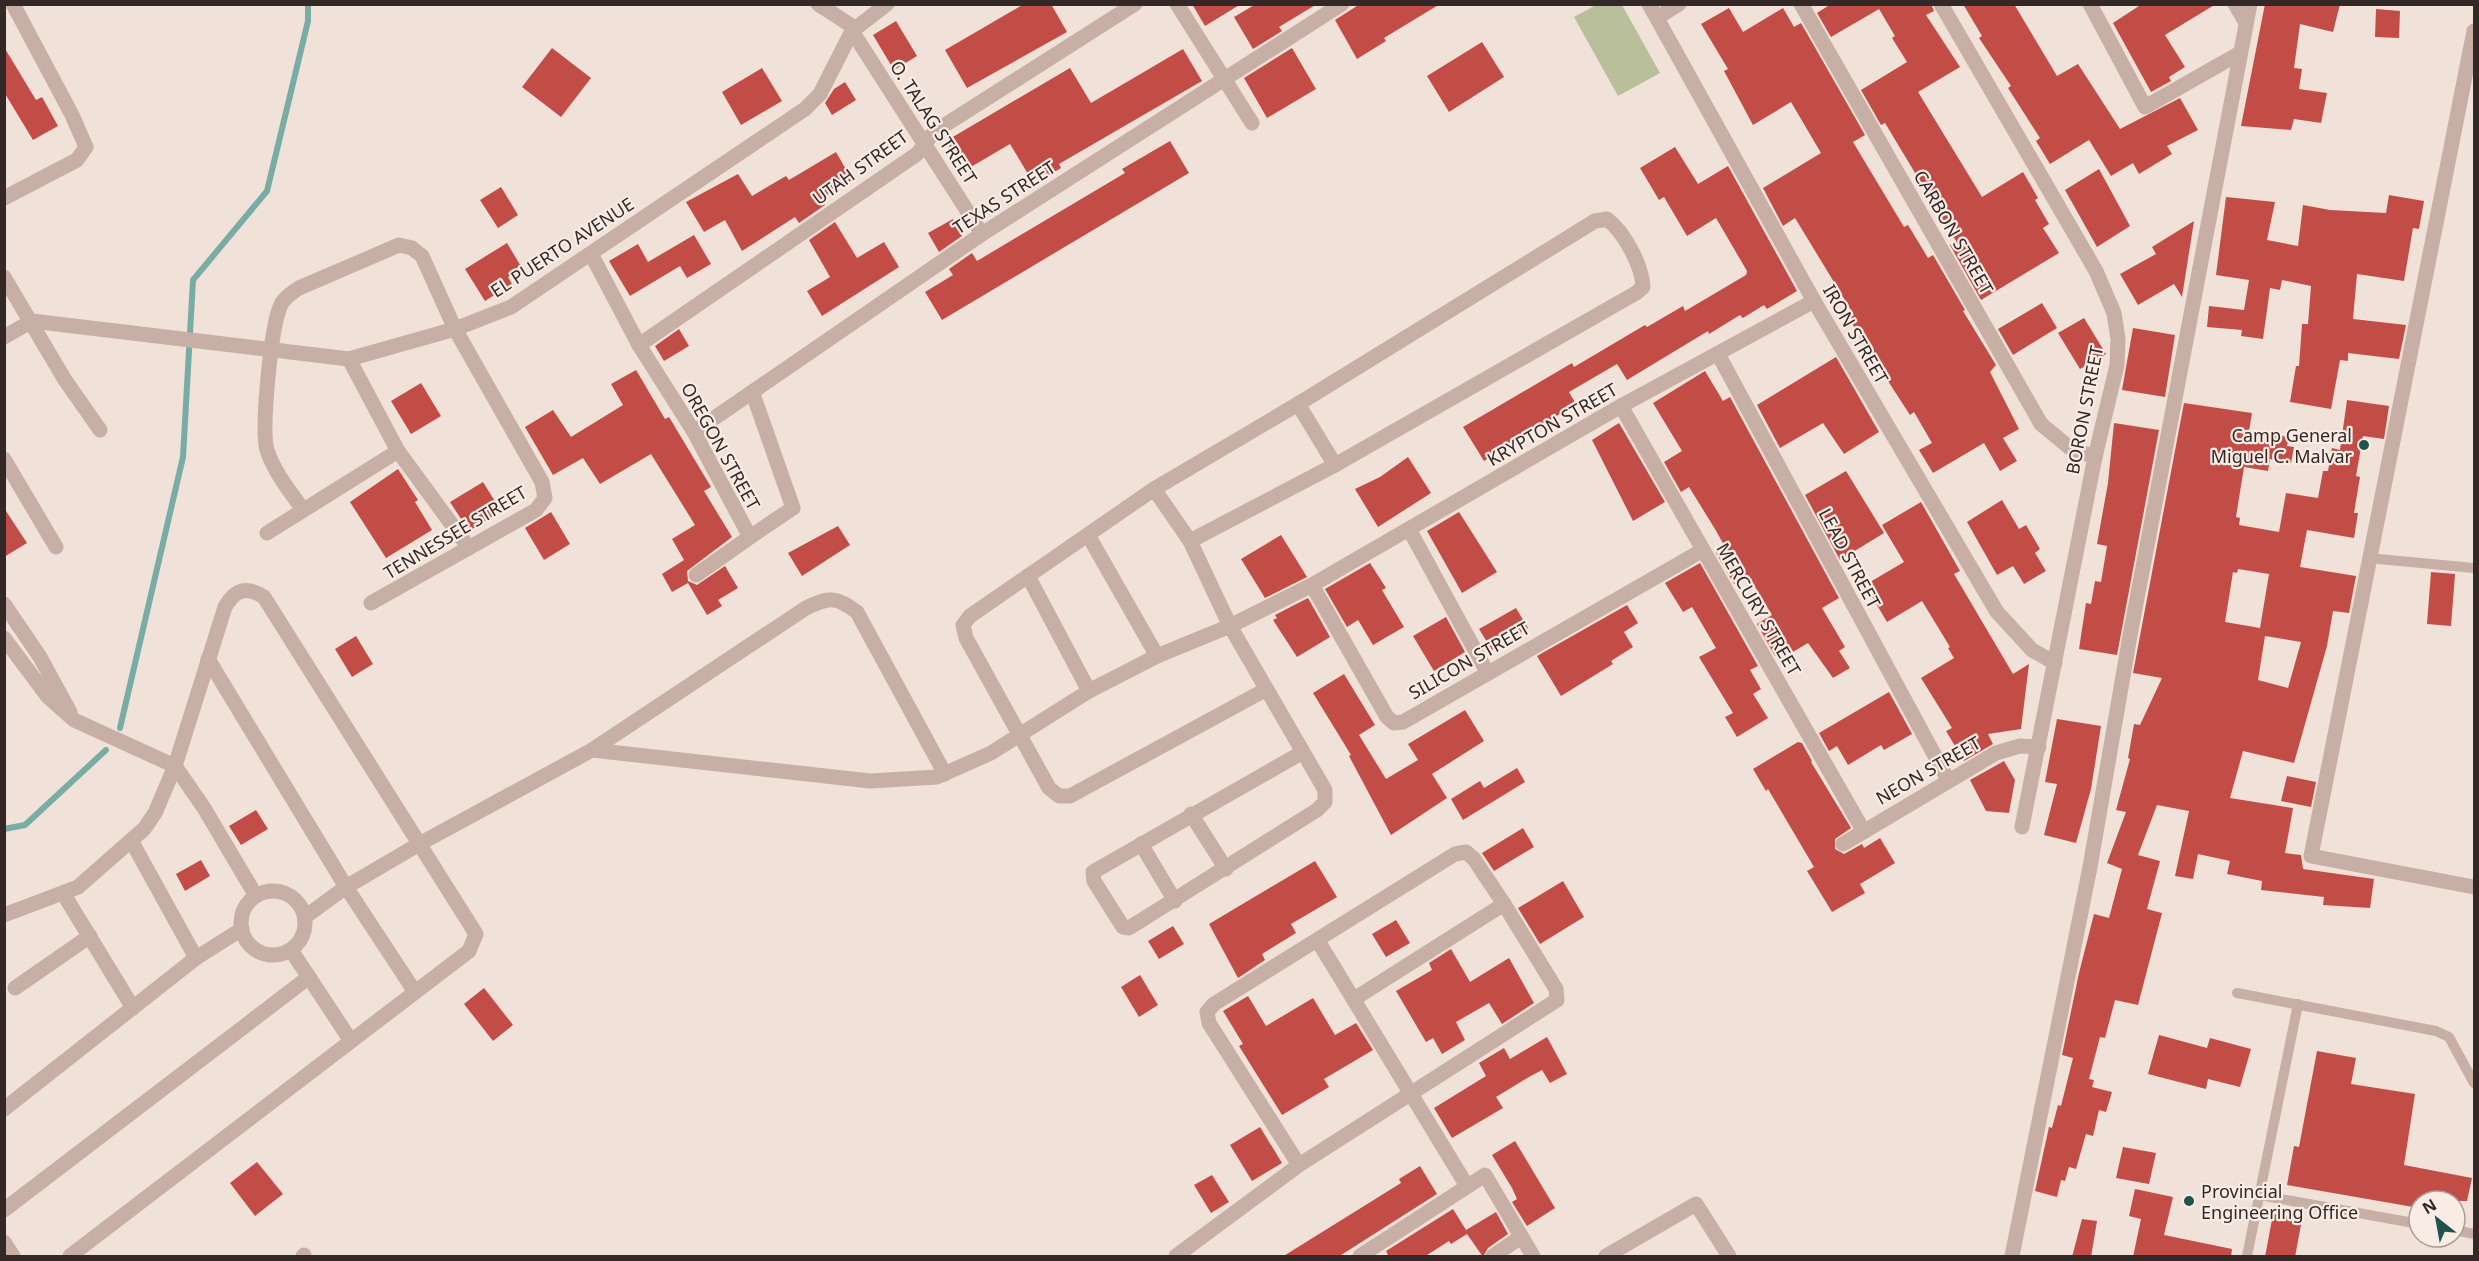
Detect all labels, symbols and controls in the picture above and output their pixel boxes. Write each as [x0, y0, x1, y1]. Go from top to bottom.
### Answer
street label: O. TALAG STREET [885, 56, 983, 188]
street label: UTAH STREET [807, 124, 913, 210]
street label: TEXAS STREET [948, 155, 1060, 239]
street label: CARBON STREET [1909, 166, 1999, 298]
street label: EL PUERTO AVENUE [486, 192, 638, 302]
street label: IRON STREET [1818, 280, 1894, 388]
street label: BORON STREET [2060, 344, 2108, 476]
street label: KRYPTON STREET [1483, 377, 1621, 471]
street label: OREGON STREET [676, 378, 766, 514]
place label: Camp General Miguel C. Malvar [2211, 423, 2353, 468]
marker: Camp General Miguel C. Malvar [2357, 438, 2371, 452]
street label: TENNESSEE STREET [379, 480, 531, 584]
street label: LEAD STREET [1814, 504, 1886, 612]
street label: MERCURY STREET [1711, 538, 1807, 680]
street label: SILICON STREET [1404, 616, 1534, 704]
street label: NEON STREET [1871, 730, 1985, 810]
place label: Provincial Engineering Office [2201, 1179, 2358, 1224]
north arrow [2407, 1189, 2467, 1249]
text: N [2418, 1193, 2441, 1219]
marker: Provincial Engineering Office [2182, 1194, 2196, 1208]

